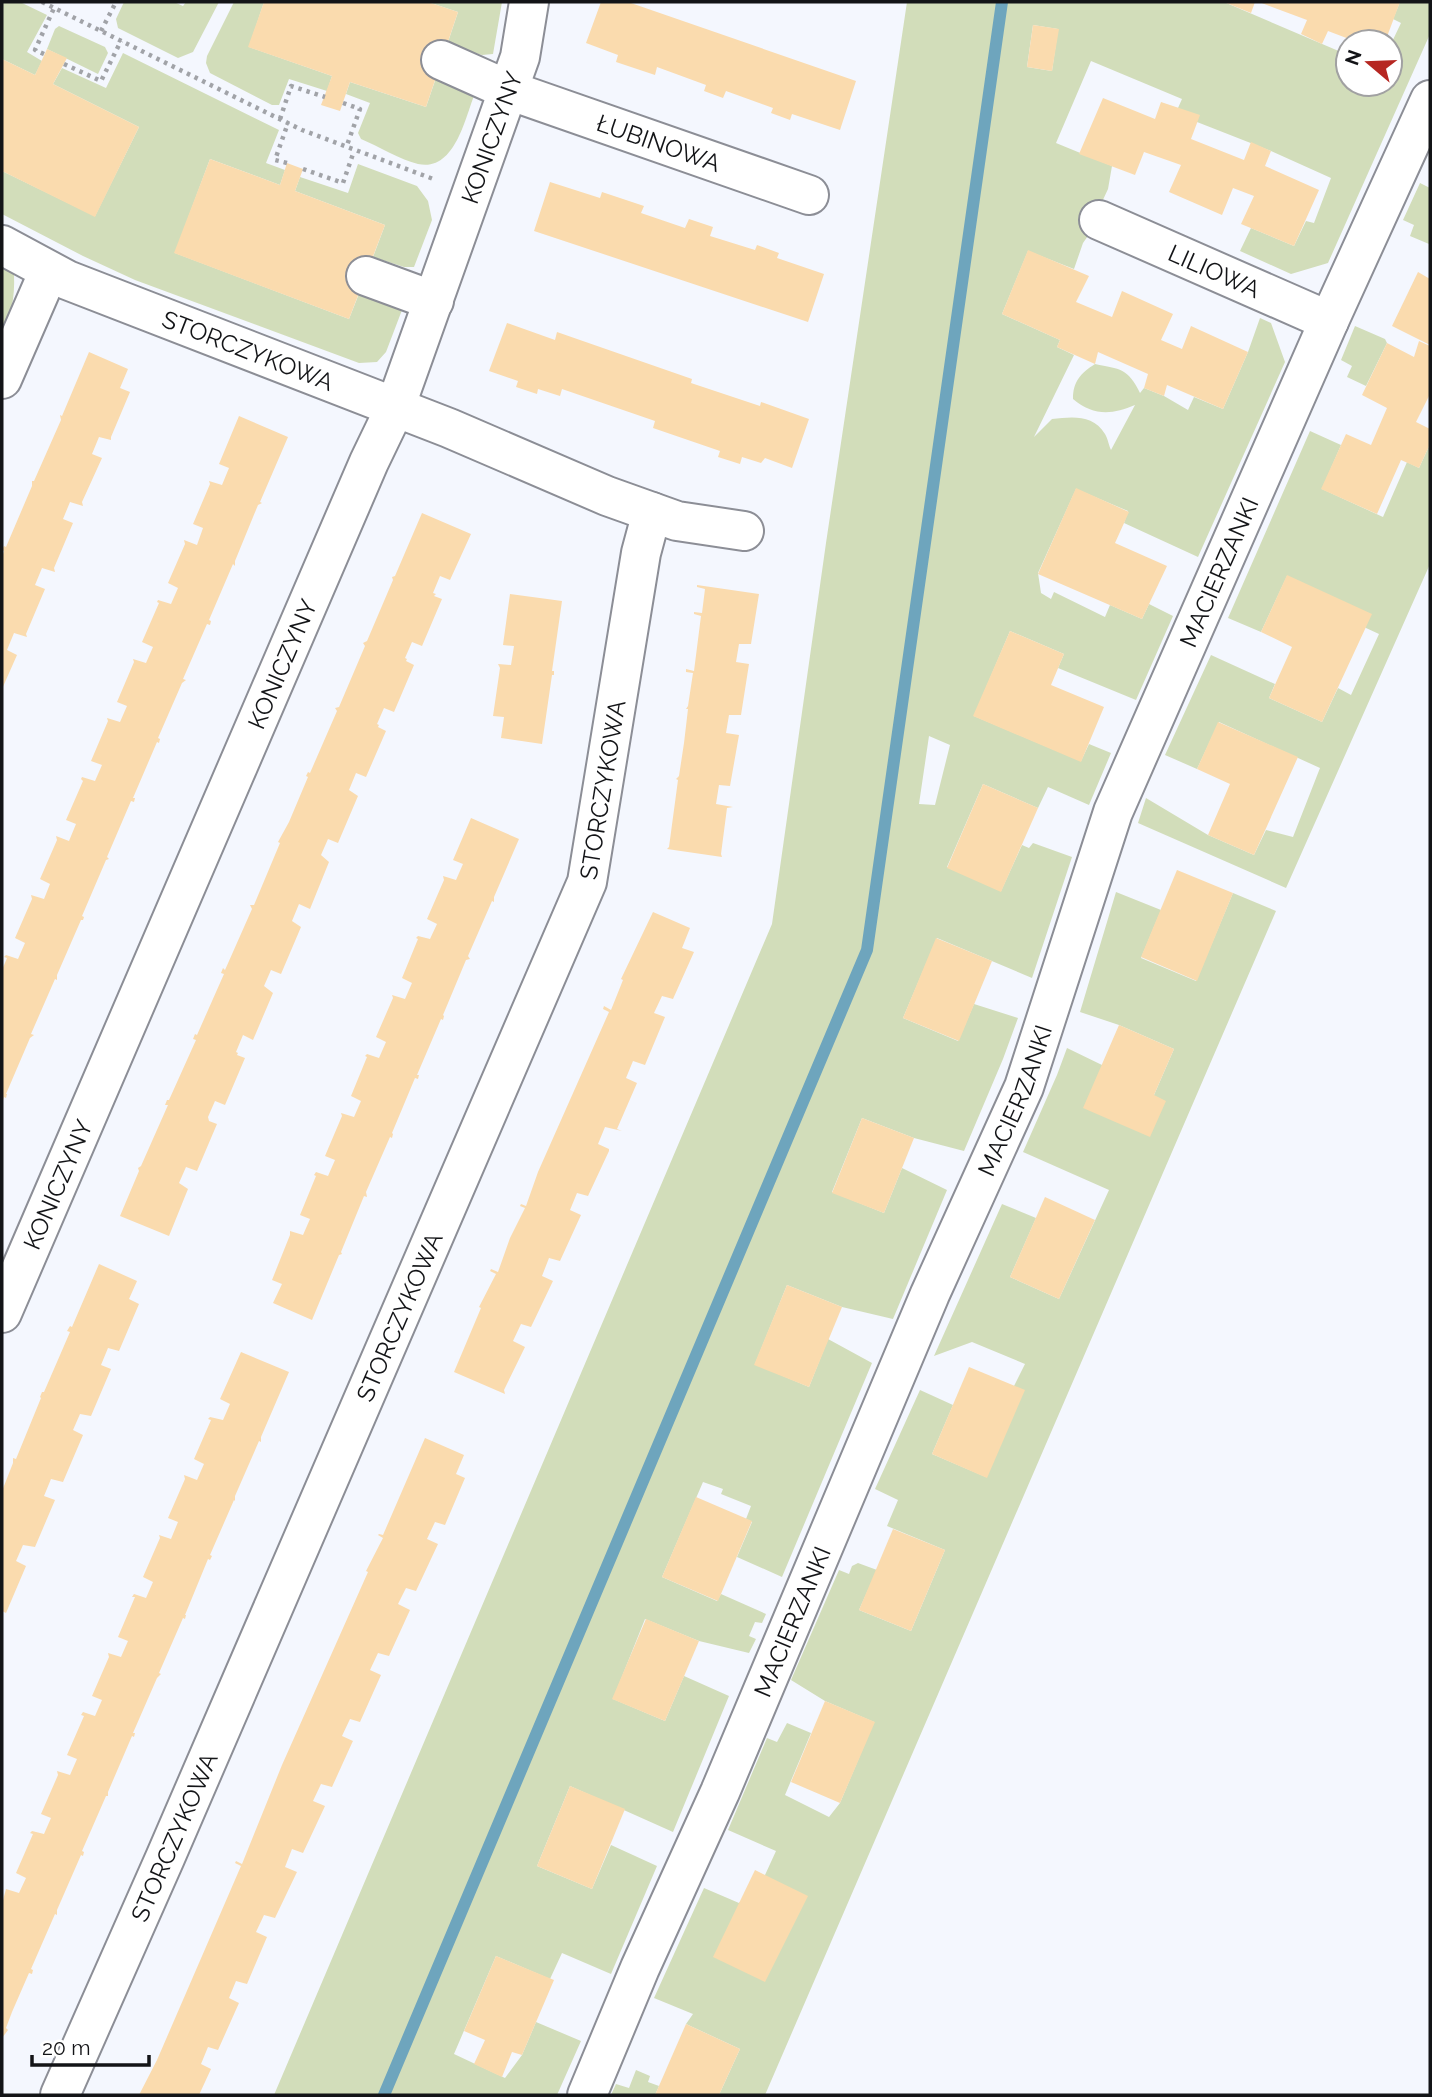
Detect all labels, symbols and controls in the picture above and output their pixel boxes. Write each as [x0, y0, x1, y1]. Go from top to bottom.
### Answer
north arrow [1334, 28, 1404, 98]
text: N [1340, 47, 1366, 68]
street label: KONICZYNY [455, 67, 528, 207]
street label: ŁUBINOWA [593, 108, 725, 178]
street label: LILIOWA [1164, 238, 1265, 303]
street label: STORCZYKOWA [158, 304, 338, 396]
street label: MACIERZANKI [1173, 493, 1264, 651]
street label: KONICZYNY [241, 594, 323, 733]
street label: STORCZYKOWA [573, 698, 631, 882]
street label: MACIERZANKI [971, 1021, 1058, 1180]
street label: KONICZYNY [17, 1115, 98, 1254]
street label: STORCZYKOWA [350, 1228, 448, 1406]
street label: MACIERZANKI [747, 1542, 836, 1701]
street label: STORCZYKOWA [124, 1748, 223, 1926]
scale bar [32, 2024, 149, 2068]
text: 20 m [42, 2035, 90, 2060]

